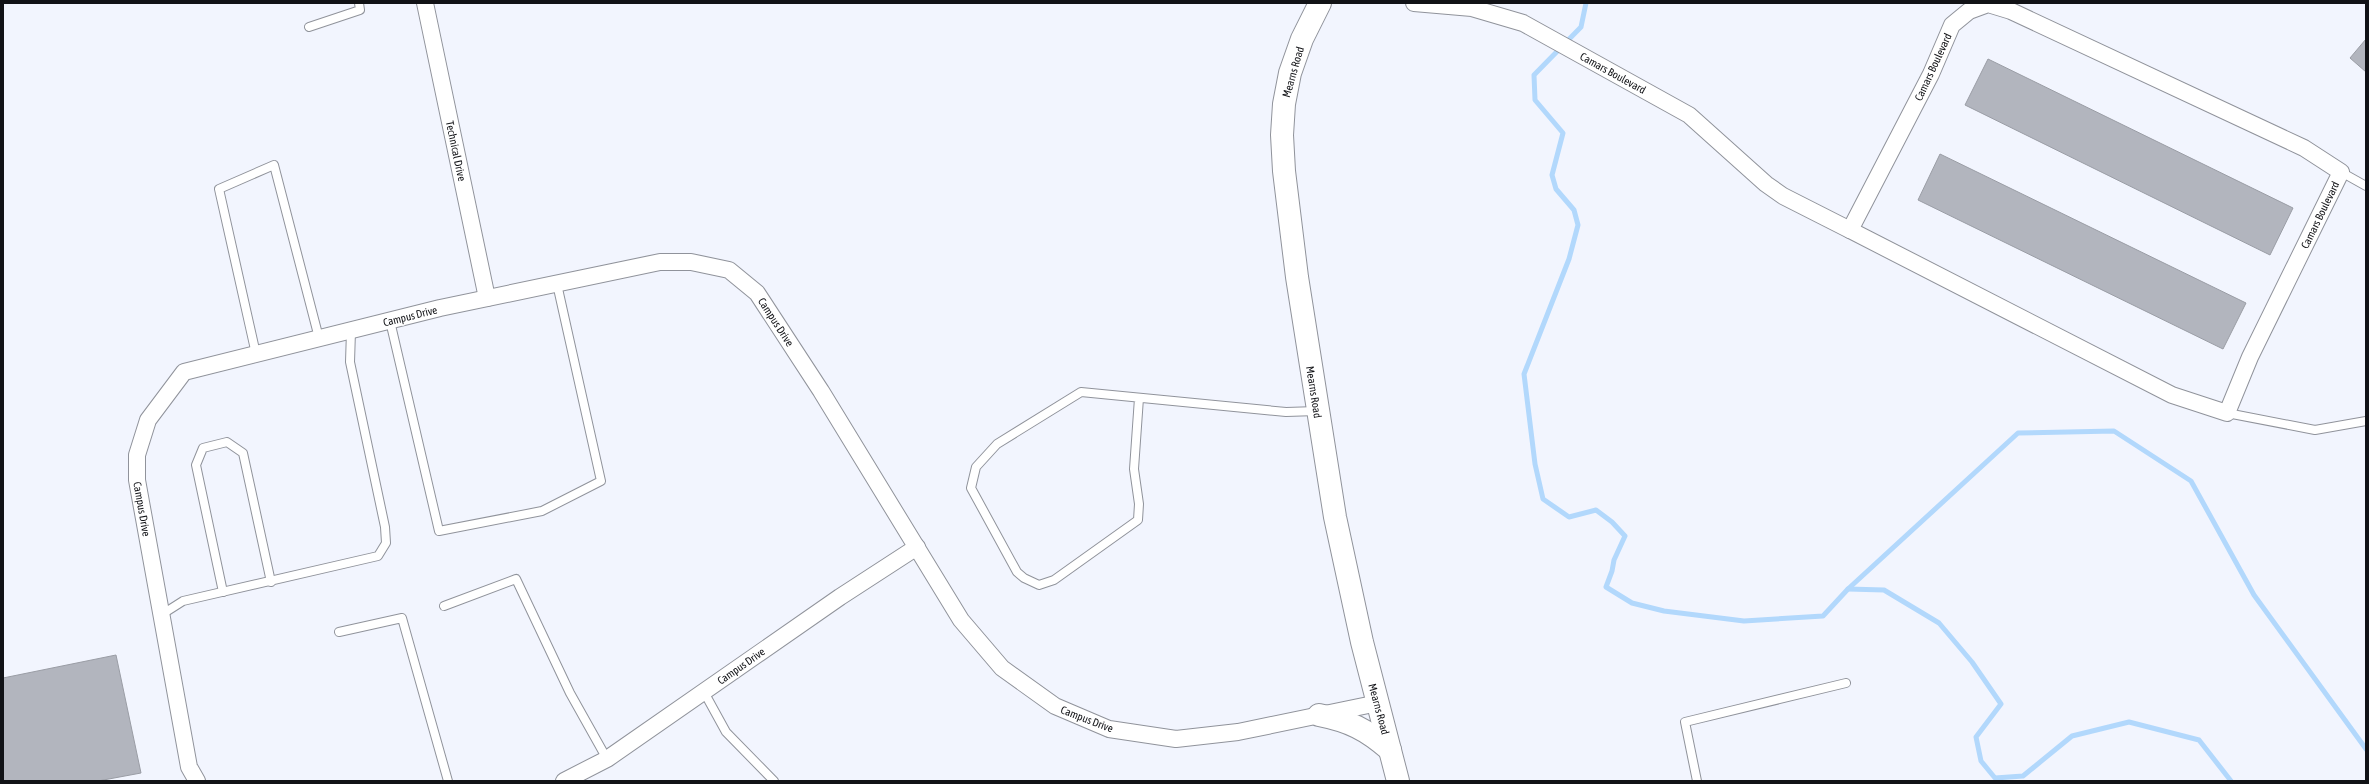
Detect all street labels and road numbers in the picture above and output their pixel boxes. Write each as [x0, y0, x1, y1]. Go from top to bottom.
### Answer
street label: Camars Boulevard [1912, 31, 1954, 103]
street label: Mearns Road [1280, 45, 1306, 99]
street label: Camars Boulevard [1578, 50, 1648, 96]
street label: Technical Drive [444, 120, 468, 182]
street label: Camars Boulevard [2299, 180, 2341, 250]
street label: Campus Drive [756, 296, 796, 348]
street label: Campus Drive [382, 303, 438, 329]
street label: Mearns Road [1304, 365, 1324, 419]
street label: Campus Drive [131, 481, 153, 537]
street label: Campus Drive [715, 645, 767, 687]
street label: Mearns Road [1366, 682, 1392, 736]
street label: Campus Drive [1059, 703, 1115, 735]

